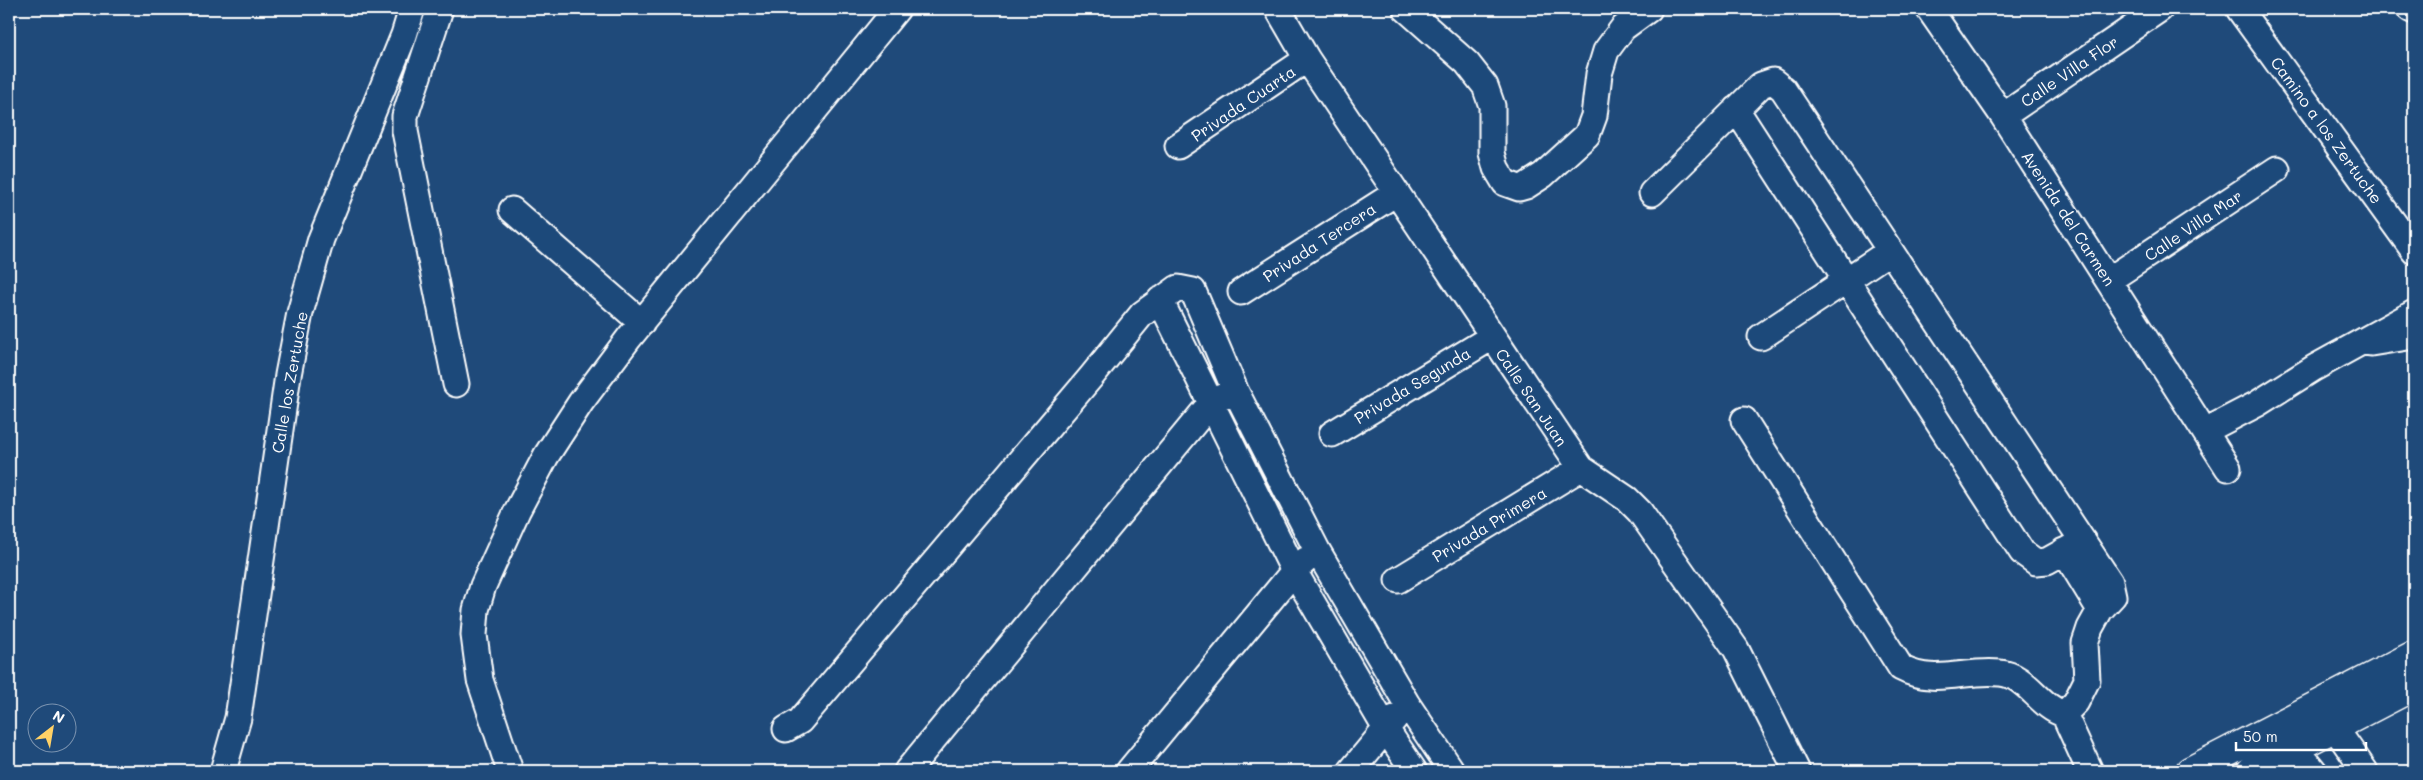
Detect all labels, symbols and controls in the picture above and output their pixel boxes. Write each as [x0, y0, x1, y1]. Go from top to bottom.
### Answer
street label: Calle Villa Flor [2016, 31, 2122, 111]
street label: Camino a los Zertuche [2267, 52, 2387, 208]
street label: Privada Cuarta [1187, 60, 1299, 146]
street label: Avenida del Carmen [2017, 146, 2121, 290]
street label: Calle Villa Mar [2140, 185, 2246, 265]
street label: Privada Tercera [1259, 198, 1379, 286]
street label: Calle los Zertuche [266, 309, 312, 455]
street label: Privada Segunda [1350, 342, 1474, 428]
street label: Calle San Juan [1491, 344, 1573, 450]
street label: Privada Primera [1428, 482, 1550, 566]
north arrow [28, 702, 78, 752]
text: N [49, 706, 68, 727]
scale bar [2236, 720, 2366, 752]
text: 50 m [2243, 726, 2278, 746]

